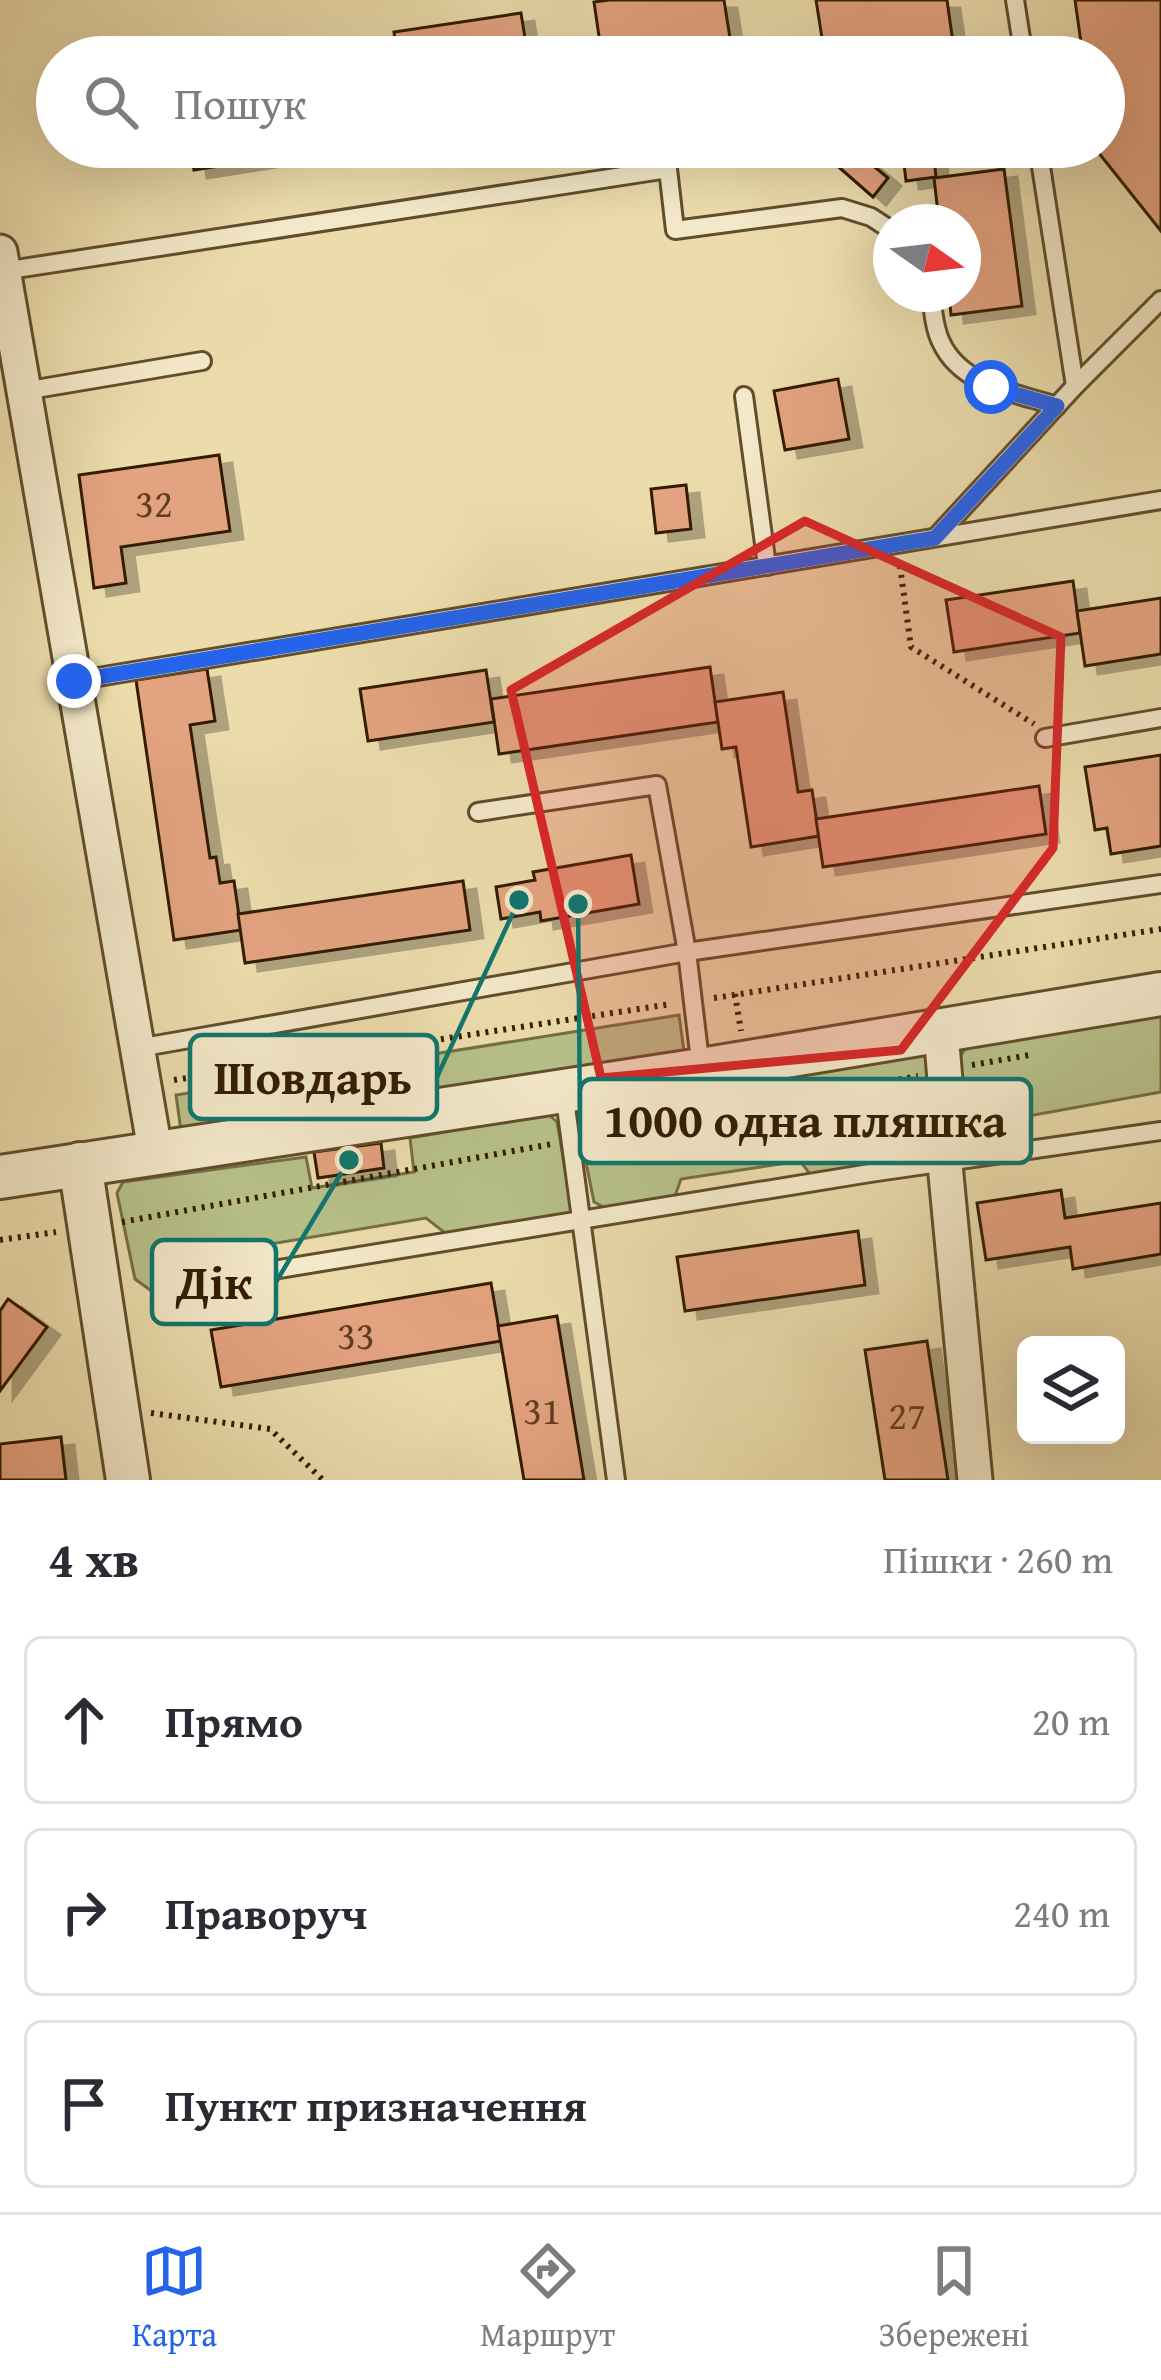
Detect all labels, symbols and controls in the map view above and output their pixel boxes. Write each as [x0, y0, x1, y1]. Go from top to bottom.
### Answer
search box [36, 36, 1125, 168]
icon: search [78, 69, 144, 135]
text: Пошук [174, 70, 307, 135]
north arrow [873, 204, 981, 312]
route start [964, 360, 1018, 414]
house number: 32 [135, 474, 173, 531]
route end [47, 654, 101, 708]
callout: Шовдарь [190, 1035, 437, 1119]
text: Шовдарь [214, 1041, 412, 1112]
callout: 1000 одна пляшка [580, 1079, 1031, 1163]
text: 1000 одна пляшка [603, 1084, 1007, 1155]
callout: Дік [152, 1240, 276, 1324]
text: Дік [175, 1246, 252, 1317]
house number: 33 [337, 1306, 375, 1363]
map controls [1017, 1336, 1125, 1444]
button: layers [1017, 1336, 1125, 1444]
house number: 31 [523, 1381, 561, 1438]
house number: 27 [888, 1386, 926, 1443]
text: 4 хв [48, 1521, 139, 1596]
text: Пішки · 260 m [883, 1530, 1113, 1587]
icon: ahead [51, 1687, 117, 1753]
text: Прямо [165, 1688, 303, 1753]
text: 20 m [1032, 1692, 1110, 1749]
icon: right [51, 1879, 117, 1945]
text: Праворуч [165, 1880, 367, 1945]
text: 240 m [1013, 1884, 1110, 1941]
icon: arrive [51, 2071, 117, 2137]
text: Пункт призначення [165, 2072, 587, 2137]
tab: Карта [132, 2238, 217, 2358]
tab: Маршрут [480, 2238, 615, 2358]
tab: Збережені [879, 2238, 1029, 2358]

